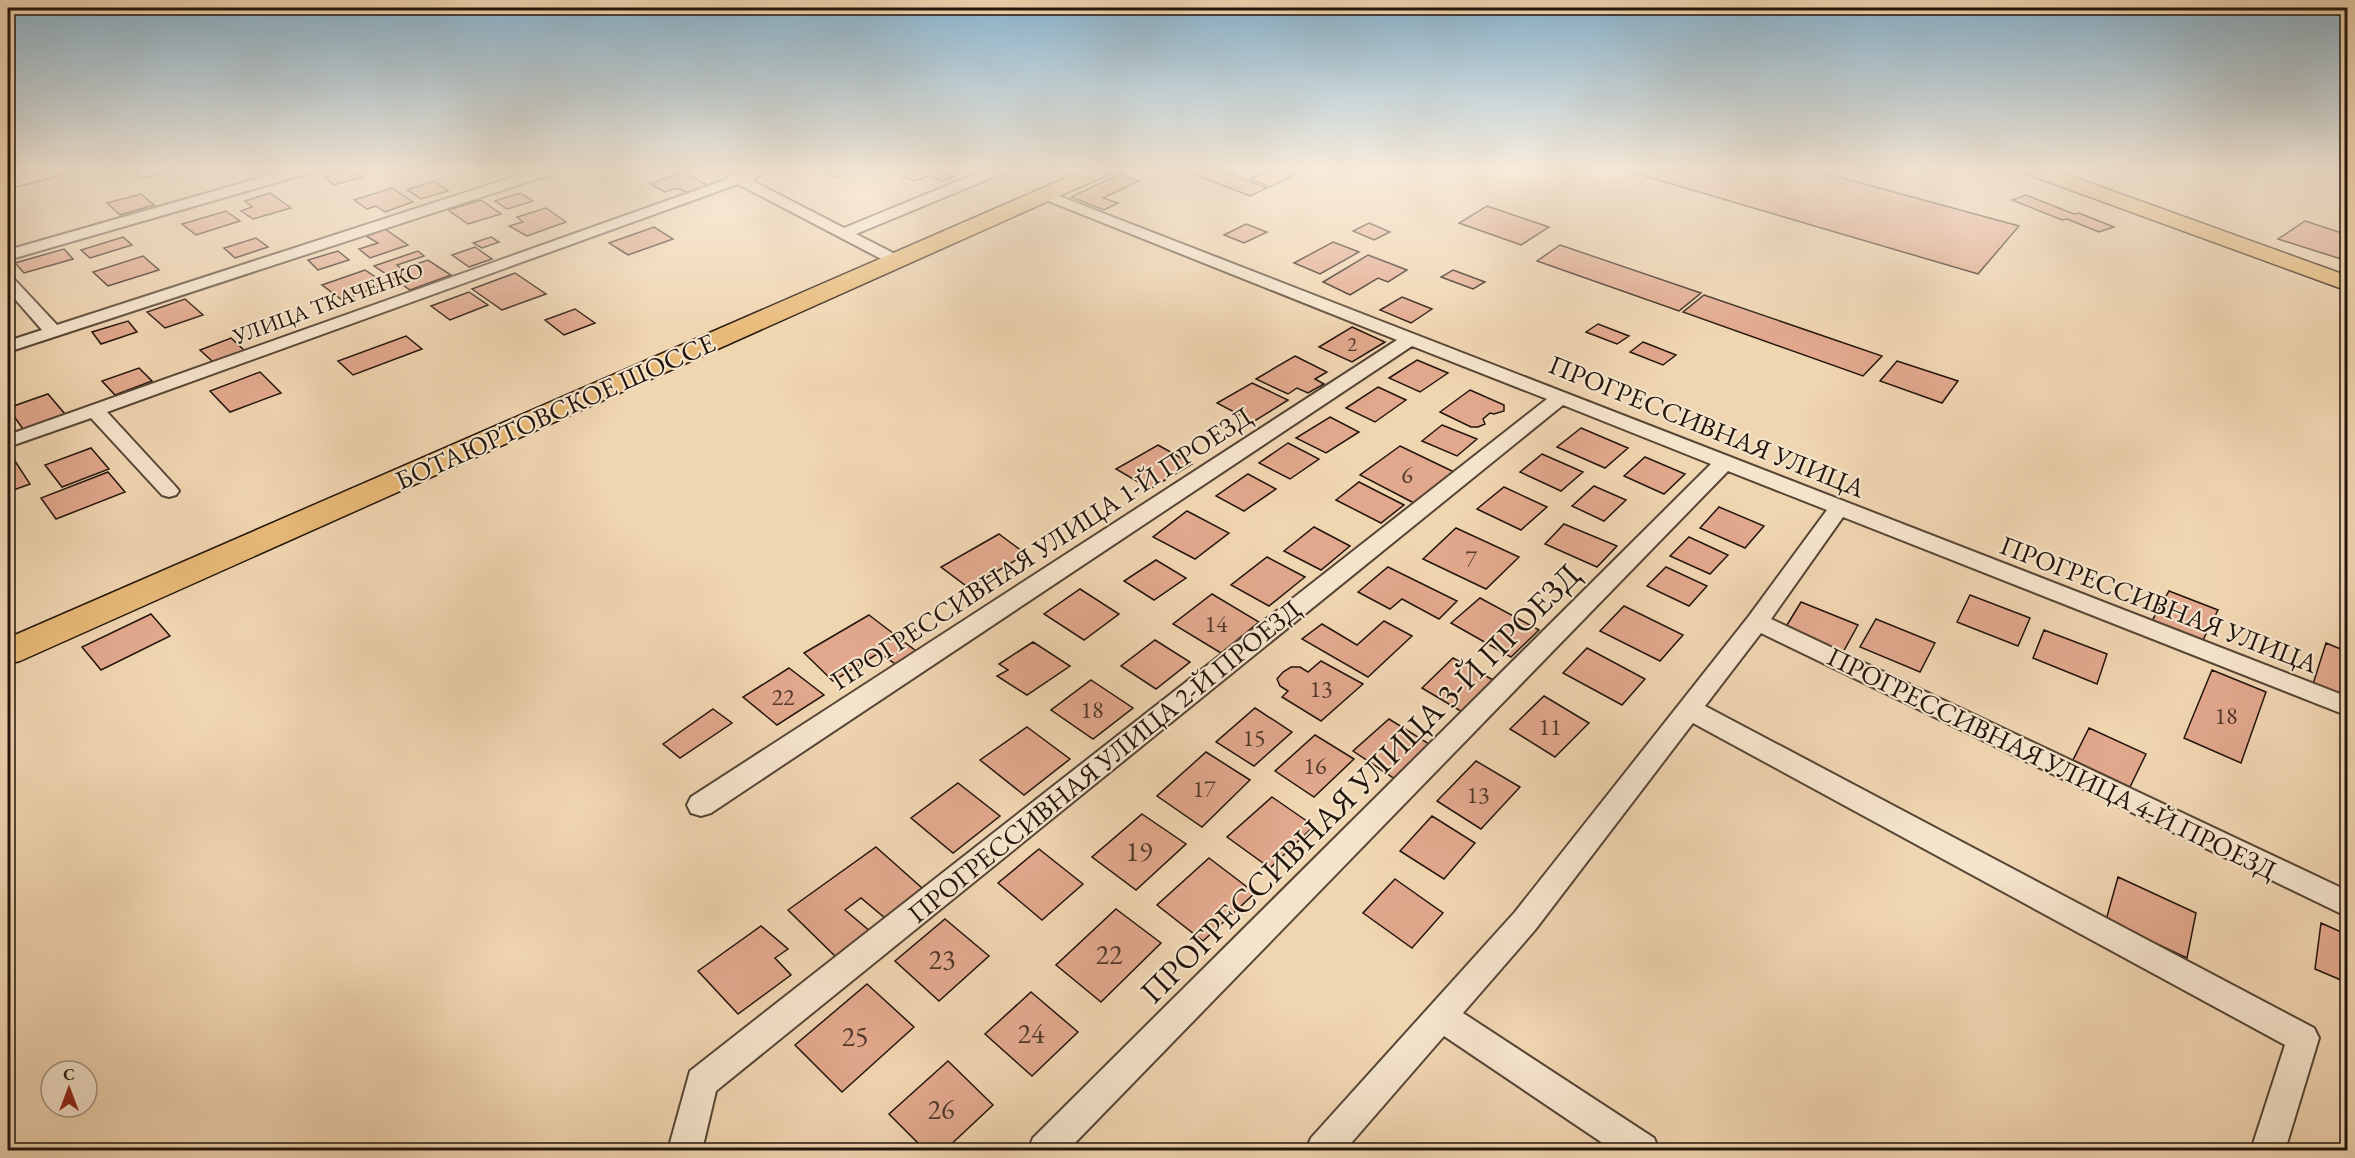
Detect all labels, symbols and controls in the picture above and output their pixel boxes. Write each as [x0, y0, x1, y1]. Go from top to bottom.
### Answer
street label: УЛИЦА ТКАЧЕНКО [228, 255, 427, 351]
street label: БОТАЮРТОВСКОЕ ШОССЕ [390, 325, 720, 497]
house number: 2 [1347, 331, 1357, 357]
street label: ПРОГРЕССИВНАЯ УЛИЦА [1544, 347, 1870, 506]
street label: ПРОГРЕССИВНАЯ УЛИЦА 1-Й ПРОЕЗД [823, 398, 1259, 698]
house number: 6 [1401, 459, 1413, 490]
street label: ПРОГРЕССИВНАЯ УЛИЦА [1995, 527, 2323, 681]
house number: 7 [1465, 543, 1477, 574]
street label: ПРОГРЕССИВНАЯ УЛИЦА 3-Й ПРОЕЗД [1130, 553, 1590, 1013]
street label: ПРОГРЕССИВНАЯ УЛИЦА 2-Й ПРОЕЗД [900, 591, 1308, 931]
house number: 14 [1204, 608, 1228, 639]
street label: ПРОГРЕССИВНАЯ УЛИЦА 4-Й ПРОЕЗД [1821, 639, 2283, 887]
house number: 13 [1309, 673, 1333, 704]
house number: 22 [771, 681, 795, 712]
house number: 18 [1080, 694, 1104, 725]
house number: 18 [2214, 700, 2238, 731]
house number: 11 [1538, 711, 1562, 742]
house number: 15 [1242, 722, 1266, 753]
house number: 16 [1303, 750, 1327, 781]
house number: 17 [1192, 773, 1216, 804]
house number: 13 [1466, 779, 1490, 810]
house number: 19 [1126, 833, 1152, 869]
house number: 22 [1096, 936, 1123, 972]
house number: 23 [929, 941, 955, 977]
house number: 24 [1018, 1015, 1045, 1051]
house number: 25 [842, 1018, 868, 1054]
north arrow [39, 1059, 99, 1119]
text: С [63, 1064, 75, 1085]
house number: 26 [928, 1091, 954, 1127]

